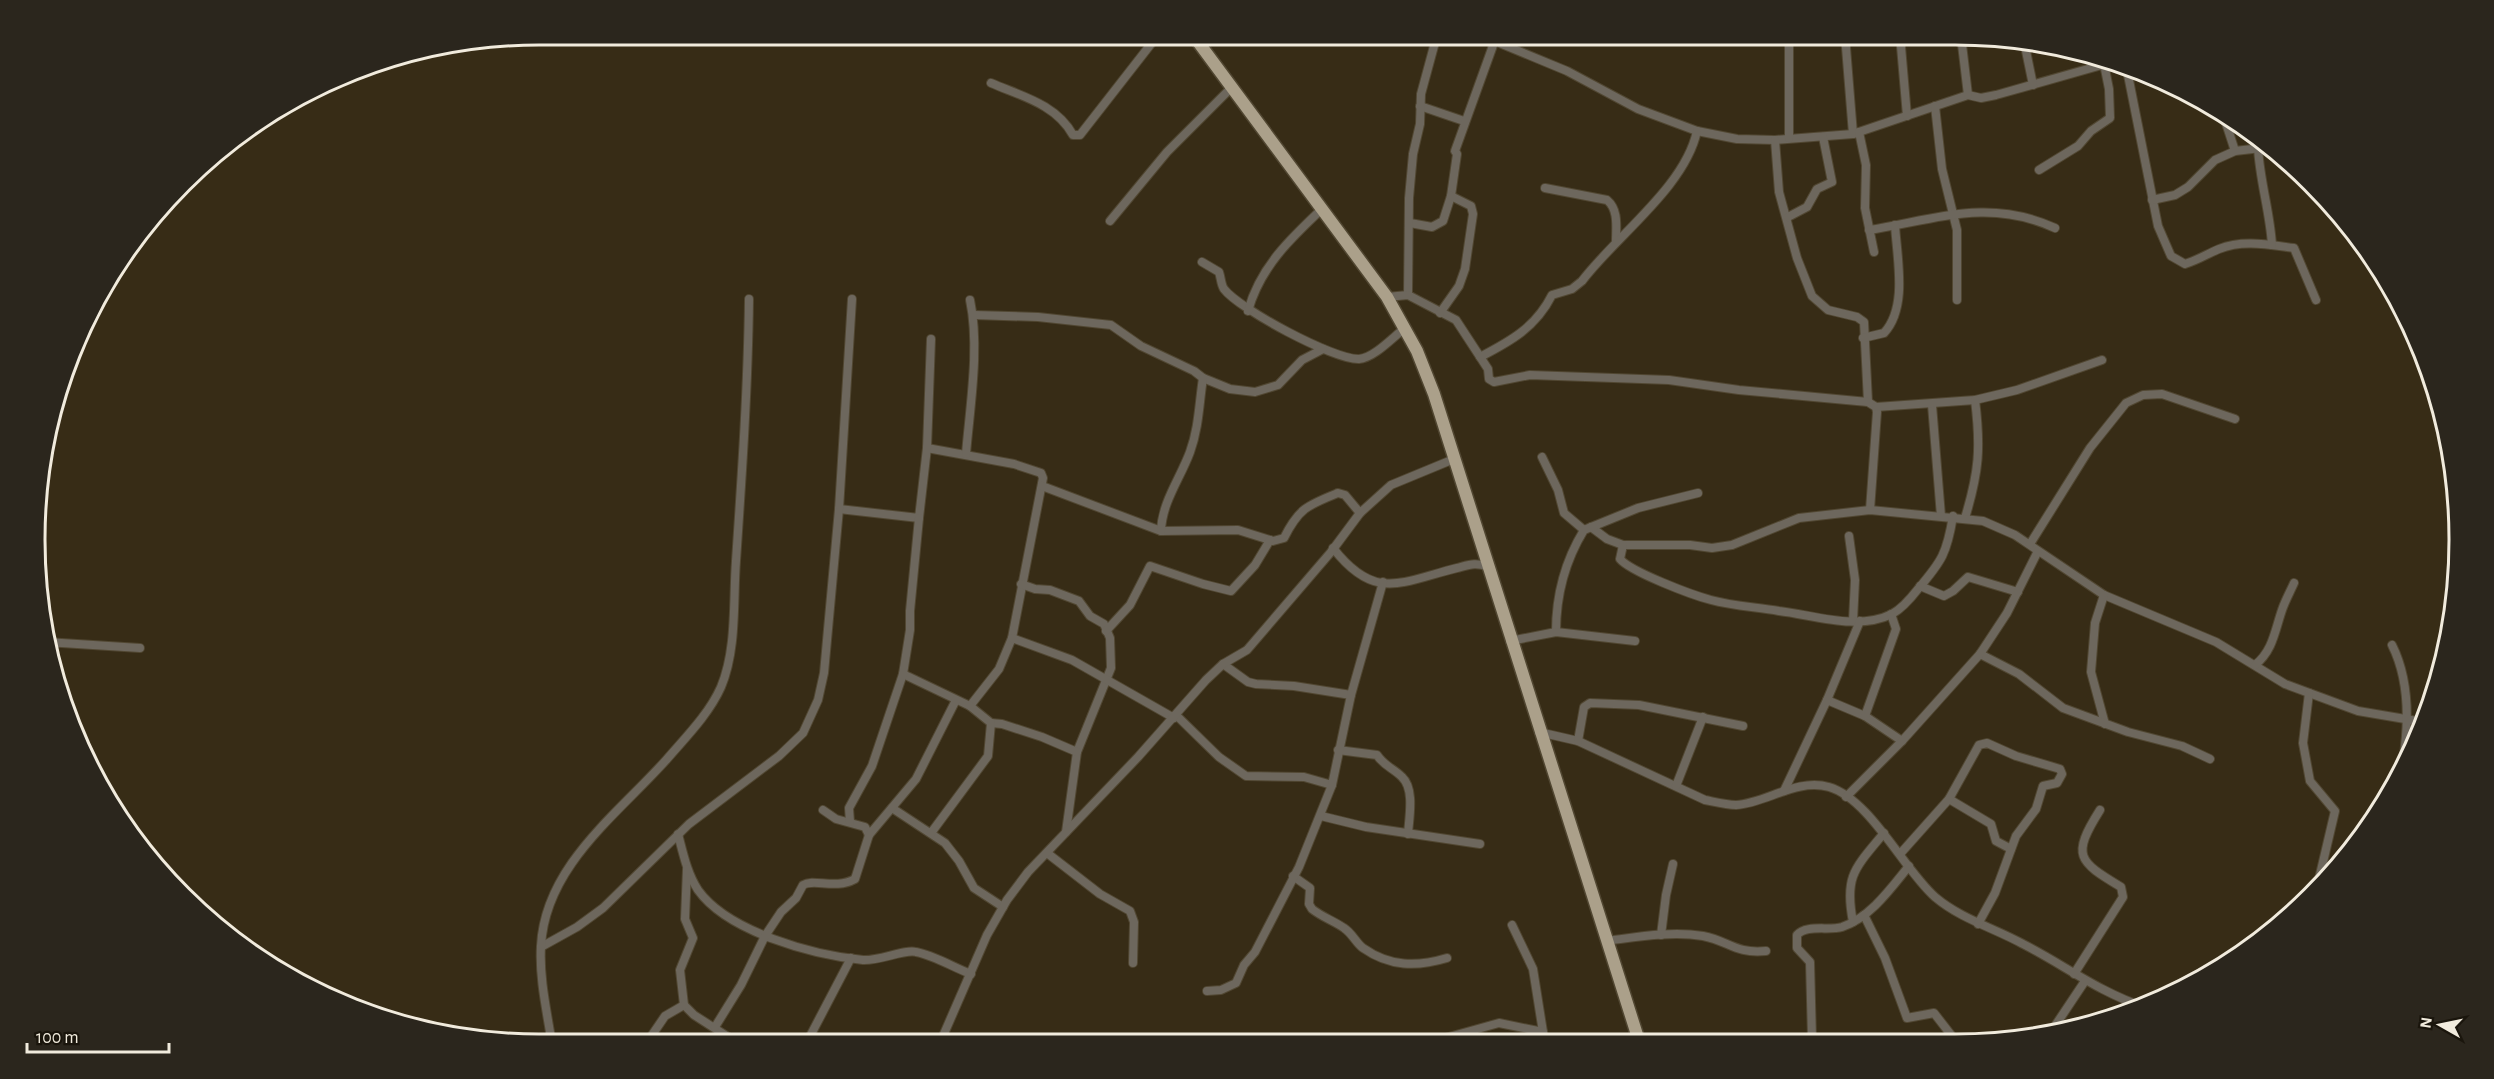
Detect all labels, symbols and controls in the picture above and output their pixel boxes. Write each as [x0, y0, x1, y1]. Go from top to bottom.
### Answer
north arrow [2410, 995, 2470, 1055]
scale bar [27, 1016, 170, 1054]
text: N [2417, 1016, 2435, 1030]
text: 100 m [36, 1029, 79, 1047]

